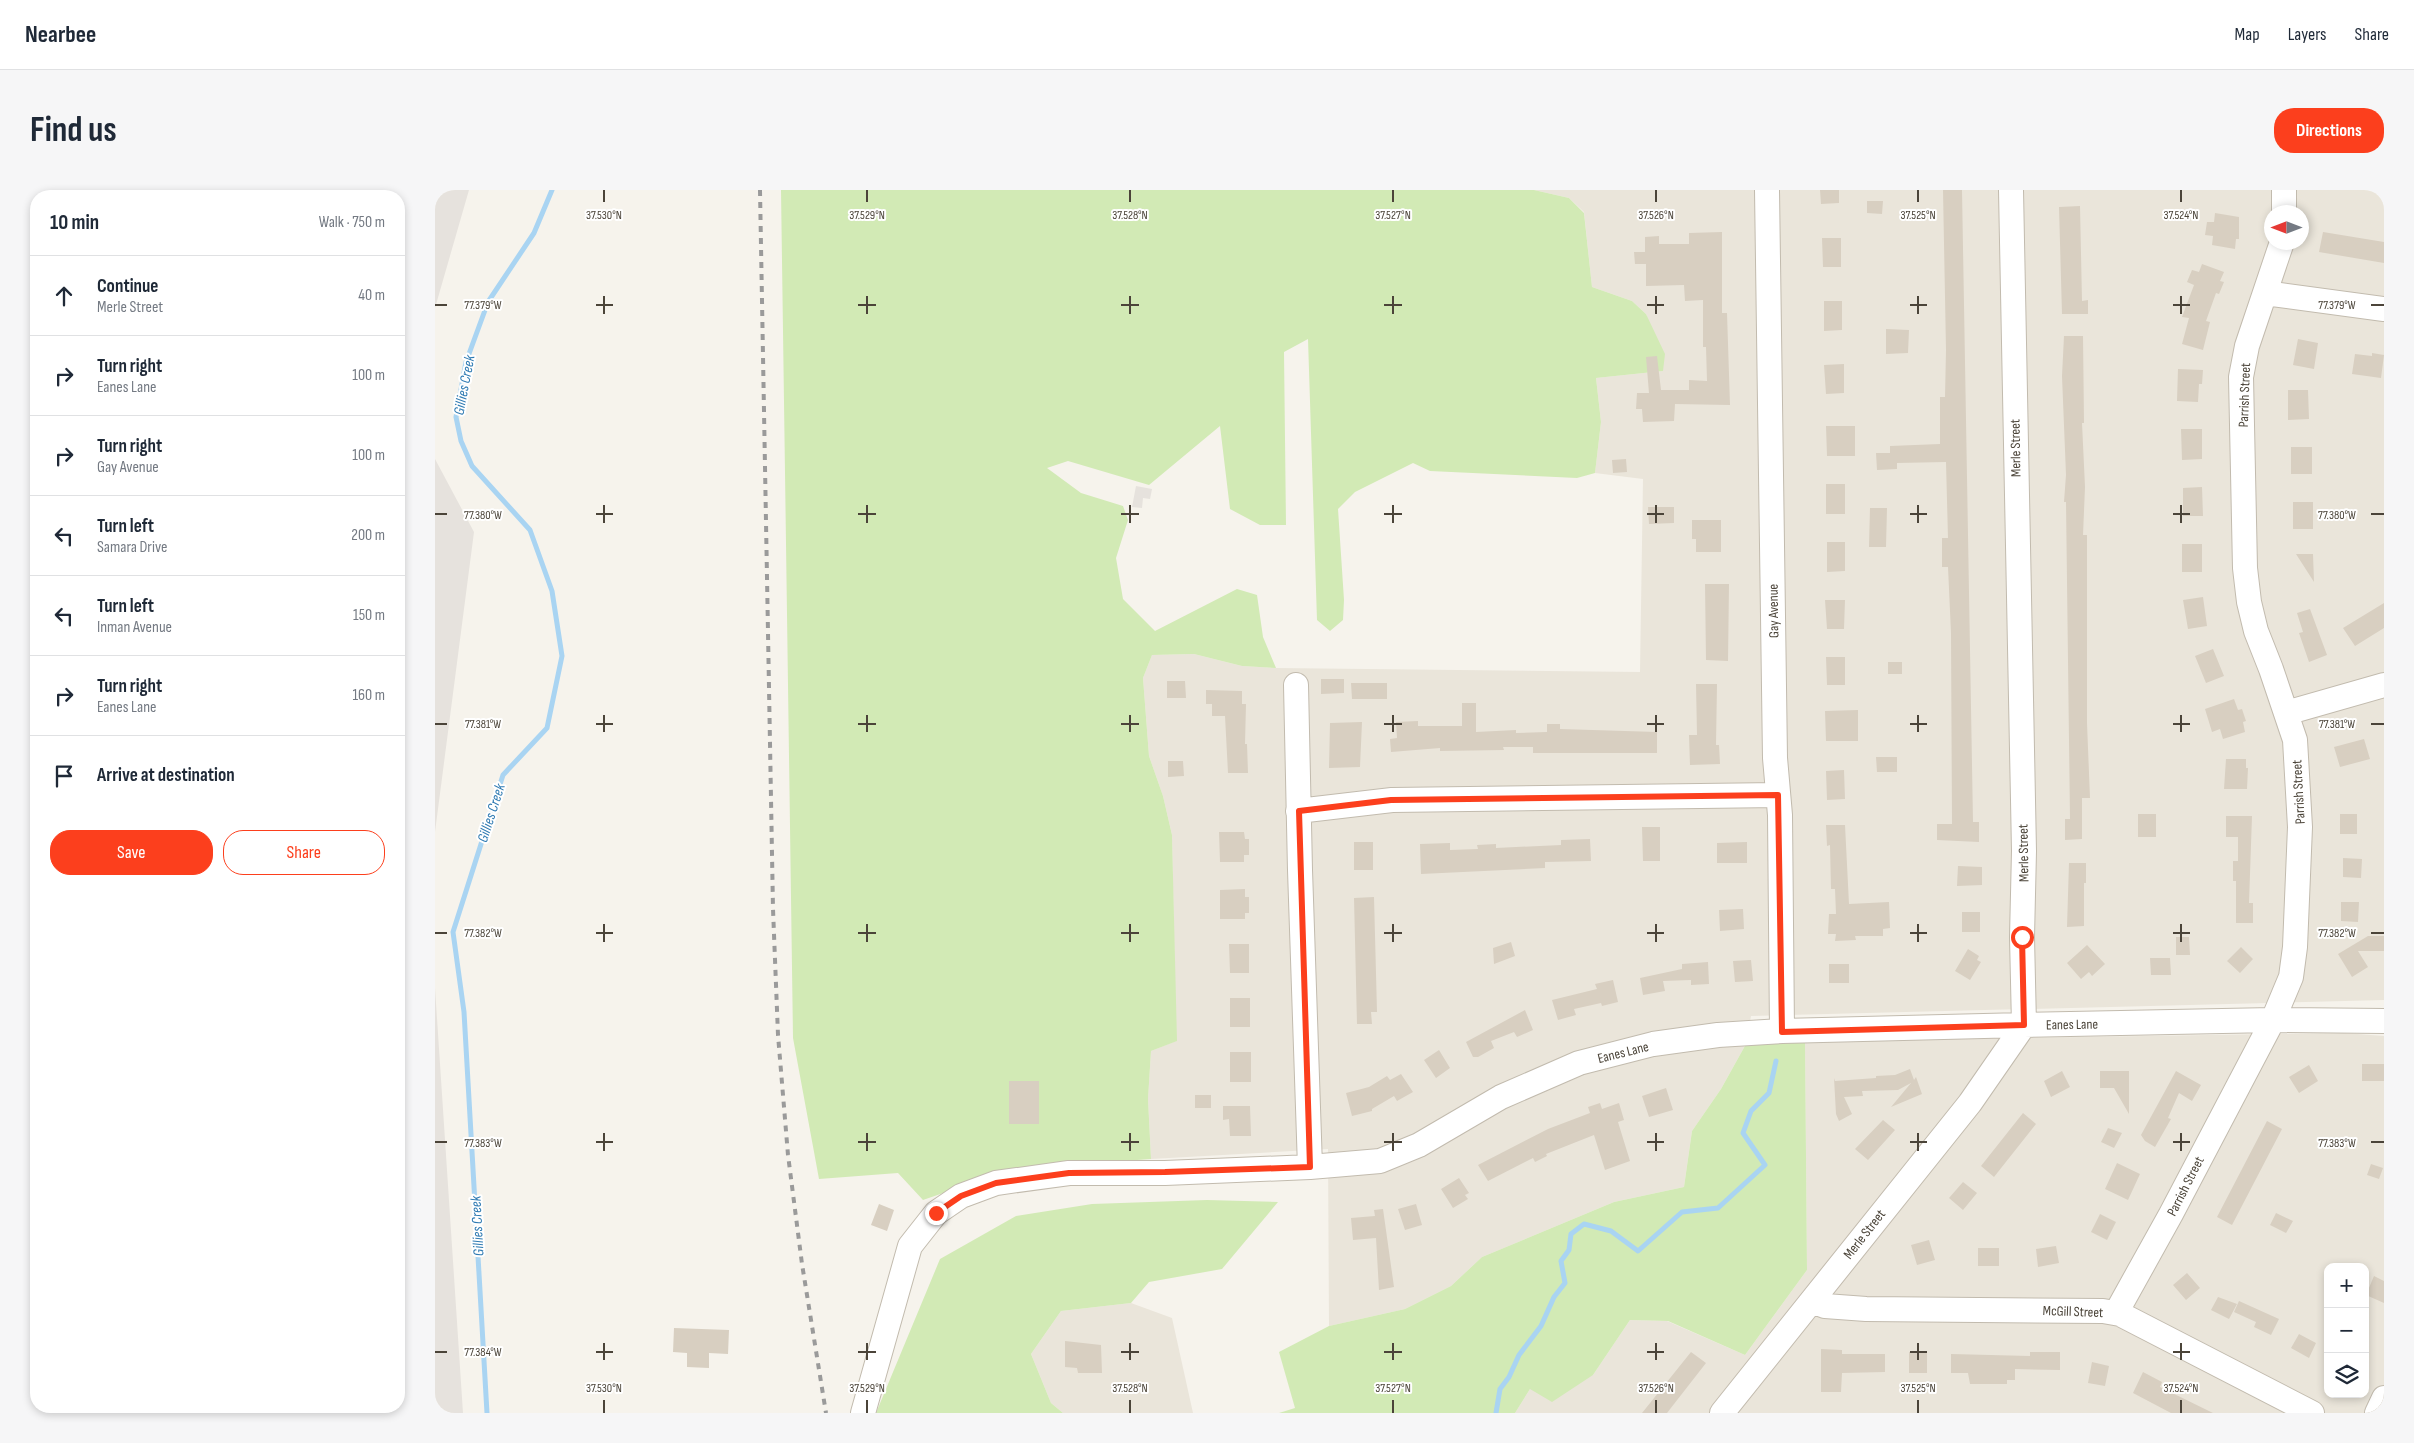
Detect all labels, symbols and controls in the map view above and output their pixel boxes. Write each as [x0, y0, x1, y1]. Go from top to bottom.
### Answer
text: Nearbee [25, 20, 96, 49]
text: Map [2235, 24, 2260, 45]
text: Layers [2288, 24, 2327, 45]
text: Share [2355, 24, 2389, 45]
button: Directions [2274, 108, 2384, 153]
text: Find us [30, 109, 117, 152]
north arrow [2264, 205, 2309, 250]
text: 37.530°N [586, 208, 622, 223]
text: 37.529°N [849, 208, 885, 223]
text: 37.528°N [1112, 208, 1148, 223]
text: 37.527°N [1375, 208, 1411, 223]
text: 37.526°N [1638, 208, 1674, 223]
text: 37.525°N [1900, 208, 1936, 223]
text: 37.524°N [2164, 208, 2198, 223]
text: 10 min [50, 210, 99, 235]
text: Walk · 750 m [319, 213, 385, 232]
text: Continue [97, 275, 158, 298]
icon: ahead [50, 282, 78, 310]
text: 40 m [358, 286, 385, 305]
text: Merle Street [97, 298, 163, 317]
text: 77.379°W [464, 298, 502, 313]
text: 77.379°W [2318, 298, 2356, 313]
water label: Gillies Creek [449, 353, 480, 417]
text: Turn right [97, 355, 162, 378]
icon: right [50, 362, 78, 390]
street label: Parrish Street [2235, 362, 2254, 428]
text: 100 m [352, 366, 385, 385]
text: Eanes Lane [97, 378, 156, 397]
street label: Merle Street [2006, 419, 2025, 477]
text: Turn right [97, 435, 162, 458]
icon: right [50, 442, 78, 470]
text: 100 m [352, 446, 385, 465]
text: Gay Avenue [97, 458, 159, 477]
text: 77.380°W [464, 508, 502, 523]
text: 77.380°W [2318, 508, 2356, 523]
text: Turn left [97, 515, 154, 538]
icon: left [50, 522, 78, 550]
text: 200 m [351, 526, 385, 545]
text: Samara Drive [97, 538, 167, 557]
street label: Gay Avenue [1765, 584, 1782, 638]
text: Turn left [97, 595, 154, 618]
icon: left [50, 602, 78, 630]
text: 150 m [353, 606, 385, 625]
text: Inman Avenue [97, 618, 172, 637]
text: Turn right [97, 675, 162, 698]
icon: right [50, 682, 78, 710]
text: 160 m [352, 686, 385, 705]
text: Eanes Lane [97, 698, 156, 717]
text: 77.381°W [465, 717, 501, 732]
text: 77.381°W [2319, 717, 2355, 732]
street label: Parrish Street [2288, 759, 2309, 825]
icon: arrive [50, 762, 78, 790]
text: Arrive at destination [97, 764, 235, 787]
water label: Gillies Creek [473, 781, 510, 845]
street label: Merle Street [2014, 824, 2033, 882]
button: Save [50, 830, 213, 875]
button: Share [223, 830, 385, 875]
text: 77.382°W [464, 926, 502, 941]
route start [2011, 926, 2034, 949]
text: 77.382°W [2318, 926, 2356, 941]
street label: Eanes Lane [2046, 1016, 2098, 1033]
street label: Eanes Lane [1596, 1038, 1650, 1067]
text: 77.383°W [464, 1136, 502, 1151]
text: 77.383°W [2318, 1136, 2356, 1151]
street label: Parrish Street [2163, 1154, 2208, 1219]
water label: Gillies Creek [466, 1195, 489, 1257]
route end [925, 1202, 948, 1225]
street label: Merle Street [1840, 1206, 1889, 1262]
map controls [2324, 1263, 2369, 1398]
button: + [2324, 1263, 2369, 1308]
street label: McGill Street [2042, 1302, 2104, 1321]
button: − [2324, 1308, 2369, 1353]
text: 77.384°W [464, 1345, 502, 1360]
button: layers [2324, 1353, 2369, 1398]
text: 37.530°N [586, 1381, 622, 1396]
text: 37.529°N [849, 1381, 885, 1396]
text: 37.528°N [1112, 1381, 1148, 1396]
text: 37.527°N [1375, 1381, 1411, 1396]
text: 37.526°N [1638, 1381, 1674, 1396]
text: 37.525°N [1900, 1381, 1936, 1396]
text: 37.524°N [2164, 1381, 2198, 1396]

